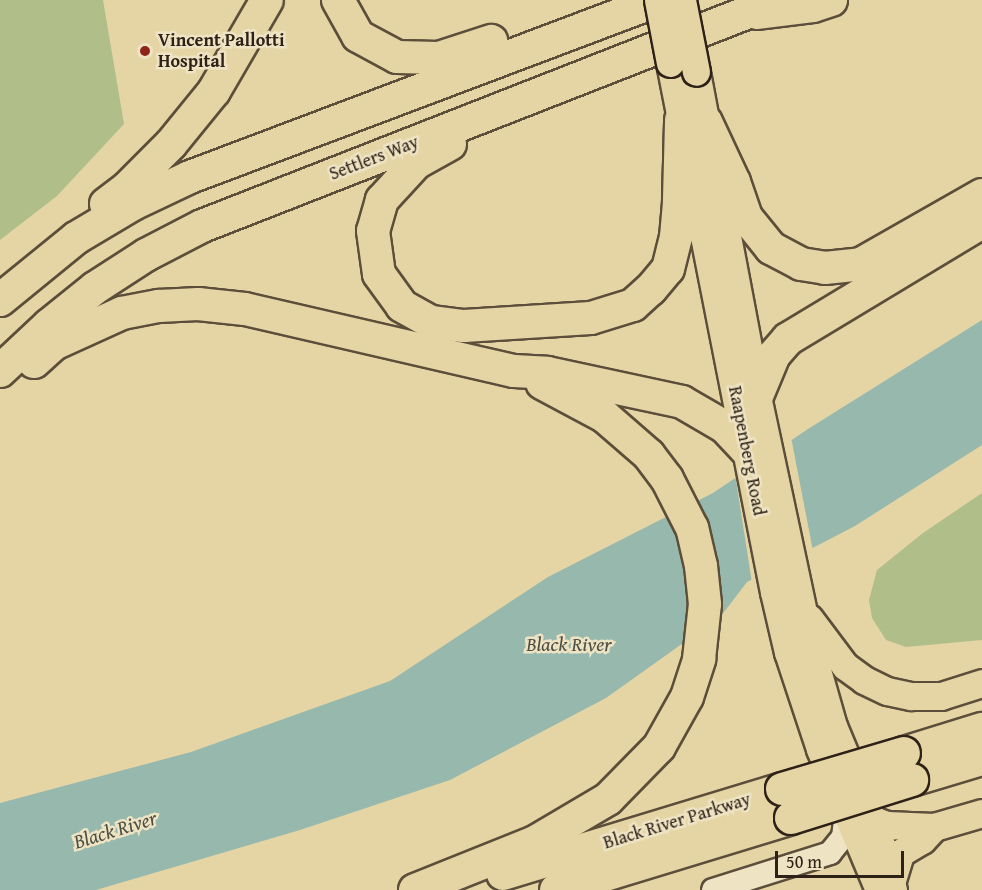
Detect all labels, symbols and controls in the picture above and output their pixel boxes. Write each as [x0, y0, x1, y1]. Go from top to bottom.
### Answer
place label: Vincent Pallotti Hospital [158, 30, 284, 72]
marker: Vincent Pallotti Hospital [136, 42, 154, 60]
street label: Settlers Way [326, 131, 422, 185]
street label: Raapenberg Road [724, 384, 770, 518]
water label: Black River [526, 631, 612, 655]
street label: Black River Parkway [601, 788, 753, 854]
water label: Black River [71, 805, 159, 853]
scale bar [778, 839, 907, 877]
text: 50 m [786, 848, 822, 875]

